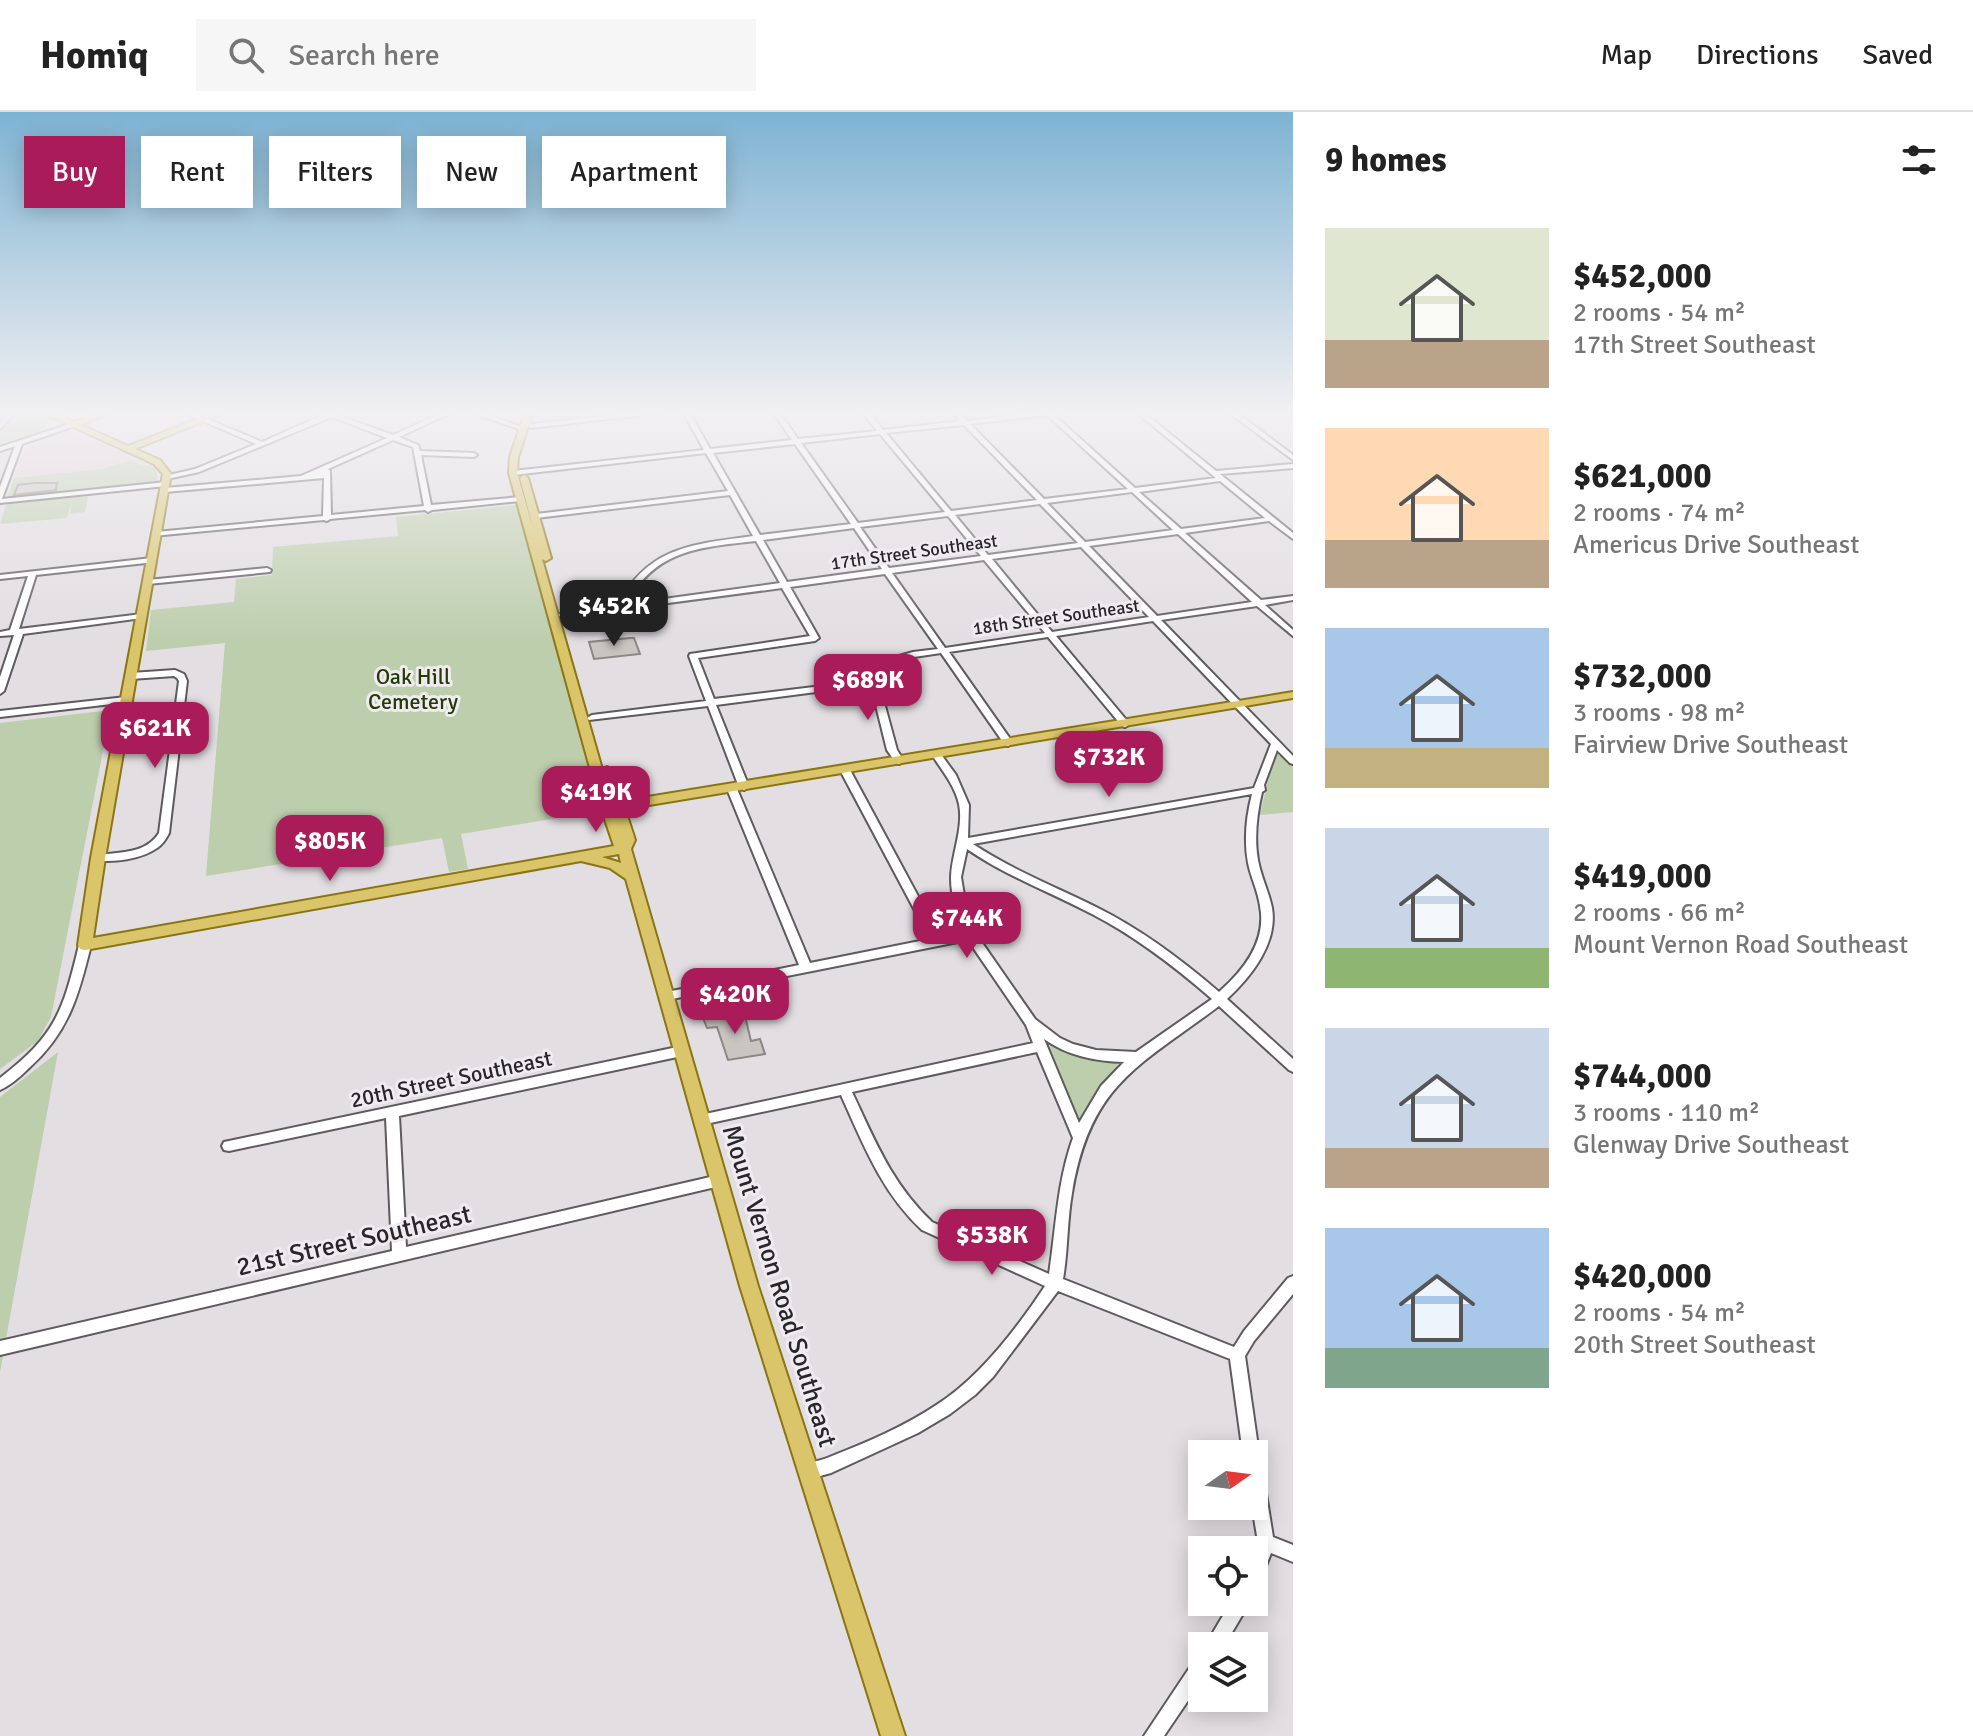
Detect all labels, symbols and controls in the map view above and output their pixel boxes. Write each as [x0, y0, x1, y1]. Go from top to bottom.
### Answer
search box [196, 19, 756, 91]
text: Homiq [40, 32, 148, 79]
icon: search [224, 33, 268, 77]
text: Search here [288, 37, 440, 74]
text: Map [1600, 38, 1652, 72]
text: Directions [1696, 38, 1818, 72]
text: Saved [1862, 38, 1933, 72]
chip: Buy [24, 136, 125, 208]
chip: Rent [141, 136, 253, 208]
chip: Filters [269, 136, 401, 208]
chip: New [417, 136, 526, 208]
chip: Apartment [542, 136, 726, 208]
icon: filters [1897, 138, 1941, 182]
text: 9 homes [1325, 139, 1446, 181]
text: $452,000 [1573, 255, 1712, 297]
icon: home [1389, 260, 1485, 356]
text: 2 rooms · 54 m² [1573, 297, 1746, 329]
text: 17th Street Southeast [1573, 329, 1816, 361]
text: $621,000 [1573, 455, 1712, 497]
icon: home [1389, 460, 1485, 556]
text: 2 rooms · 74 m² [1573, 497, 1746, 529]
street label: 17th Street Southeast [829, 529, 999, 575]
text: Americus Drive Southeast [1573, 529, 1859, 561]
pin: $452K [558, 580, 670, 648]
text: $452K [578, 590, 650, 622]
street label: 18th Street Southeast [971, 594, 1141, 640]
pin: $689K [812, 654, 924, 722]
text: $732,000 [1573, 655, 1712, 697]
icon: home [1389, 660, 1485, 756]
park label: Oak Hill Cemetery [368, 663, 459, 715]
text: $689K [832, 664, 904, 696]
text: 3 rooms · 98 m² [1573, 697, 1746, 729]
pin: $621K [99, 702, 211, 770]
text: $621K [119, 712, 191, 744]
text: Fairview Drive Southeast [1573, 729, 1848, 761]
pin: $732K [1053, 731, 1165, 799]
text: $732K [1073, 741, 1145, 773]
pin: $419K [540, 766, 652, 834]
text: $419K [560, 776, 632, 808]
pin: $805K [274, 815, 386, 883]
text: $805K [294, 825, 366, 857]
text: $419,000 [1573, 855, 1712, 897]
icon: home [1389, 860, 1485, 956]
pin: $744K [911, 892, 1023, 960]
text: 2 rooms · 66 m² [1573, 897, 1746, 929]
text: $744K [931, 902, 1003, 934]
text: Mount Vernon Road Southeast [1573, 929, 1908, 961]
pin: $420K [679, 968, 791, 1036]
text: $420K [699, 978, 771, 1010]
street label: 20th Street Southeast [348, 1044, 555, 1114]
text: $744,000 [1573, 1055, 1712, 1097]
icon: home [1389, 1060, 1485, 1156]
text: 3 rooms · 110 m² [1573, 1097, 1760, 1129]
street label: Mount Vernon Road Southeast [715, 1121, 843, 1451]
text: Glenway Drive Southeast [1573, 1129, 1849, 1161]
street label: 21st Street Southeast [234, 1198, 474, 1284]
pin: $538K [936, 1209, 1048, 1277]
text: $538K [956, 1219, 1028, 1251]
text: $420,000 [1573, 1255, 1712, 1297]
icon: home [1389, 1260, 1485, 1356]
text: 2 rooms · 54 m² [1573, 1297, 1746, 1329]
text: 20th Street Southeast [1573, 1329, 1816, 1361]
north arrow [1188, 1440, 1268, 1520]
map controls [1188, 1440, 1268, 1712]
button: locate [1188, 1536, 1268, 1616]
button: layers [1188, 1632, 1268, 1712]

